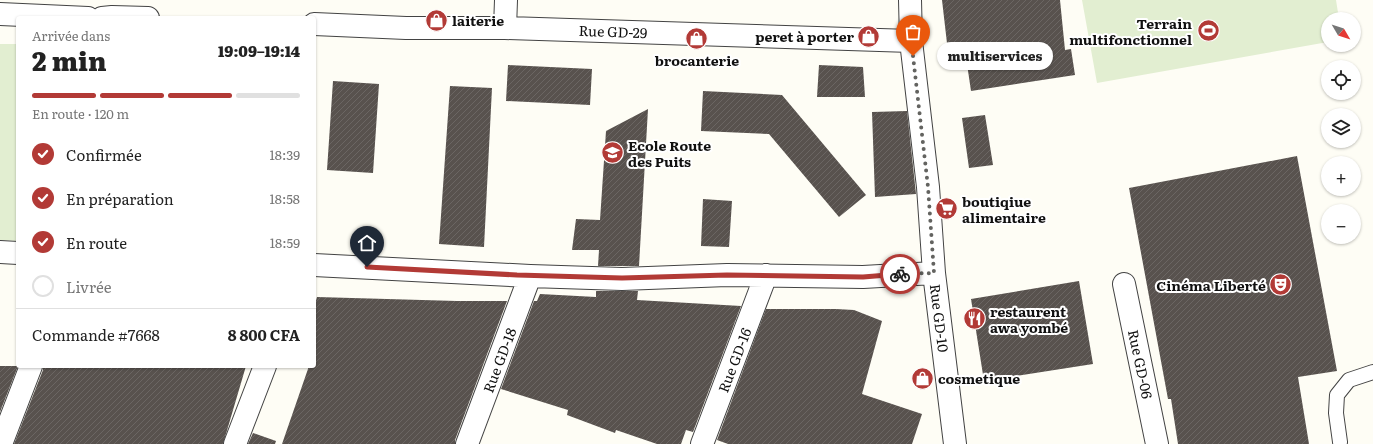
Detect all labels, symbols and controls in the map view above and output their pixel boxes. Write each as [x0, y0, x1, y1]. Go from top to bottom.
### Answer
shop icon: laiterie [423, 7, 449, 33]
place label: laiterie [452, 10, 504, 30]
north arrow [1321, 12, 1361, 52]
map controls [1321, 12, 1361, 244]
place label: Terrain multifonctionnel [1069, 13, 1192, 49]
pin [896, 15, 930, 56]
sports icon: Terrain multifonctionnel [1195, 18, 1221, 44]
street label: Rue GD-29 [578, 20, 648, 42]
icon: bag [902, 21, 924, 43]
shop icon: peret à porter [856, 23, 882, 49]
shop icon: brocanterie [684, 25, 710, 51]
text: Arrivée dans [32, 26, 110, 45]
place label: peret à porter [755, 26, 854, 46]
text: 19:09–19:14 [218, 39, 300, 62]
text: 2 min [32, 40, 107, 79]
callout: multiservices [937, 42, 1053, 70]
text: multiservices [948, 46, 1042, 65]
place label: brocanterie [655, 50, 739, 70]
button: locate [1321, 60, 1361, 100]
text: En route · 120 m [32, 104, 129, 123]
button: layers [1321, 108, 1361, 148]
place label: Ecole Route des Puits [628, 135, 711, 171]
school or university icon: Ecole Route des Puits [600, 140, 626, 166]
icon: check [32, 143, 54, 165]
text: Confirmée [66, 143, 142, 166]
text: 18:39 [270, 145, 300, 164]
button: + [1321, 156, 1361, 196]
icon: check [32, 187, 54, 209]
text: En préparation [66, 187, 174, 210]
text: 18:58 [269, 189, 300, 208]
place label: boutiqiue alimentaire [962, 191, 1046, 227]
supermarket icon: boutiqiue alimentaire [933, 196, 959, 222]
button: − [1321, 204, 1361, 244]
pin [350, 226, 384, 267]
icon: check [32, 231, 54, 253]
text: En route [66, 231, 127, 254]
icon: home [356, 232, 378, 254]
text: 18:59 [270, 233, 300, 252]
courier [880, 254, 920, 294]
icon: bike [889, 263, 911, 285]
theatre icon: Cinéma Liberté [1268, 272, 1294, 298]
text: Livrée [66, 275, 112, 298]
place label: Cinéma Liberté [1156, 275, 1266, 295]
street label: Rue GD-10 [926, 283, 954, 353]
place label: restaurent awa yombé [990, 301, 1068, 337]
restaurant icon: restaurent awa yombé [961, 306, 987, 332]
text: Commande #7668 [32, 323, 160, 346]
text: 8 800 CFA [228, 323, 300, 346]
street label: Rue GD-18 [477, 324, 521, 395]
street label: Rue GD-16 [713, 324, 756, 395]
street label: Rue GD-06 [1124, 328, 1158, 401]
shop icon: cosmetique [909, 365, 935, 391]
place label: cosmetique [938, 368, 1020, 388]

